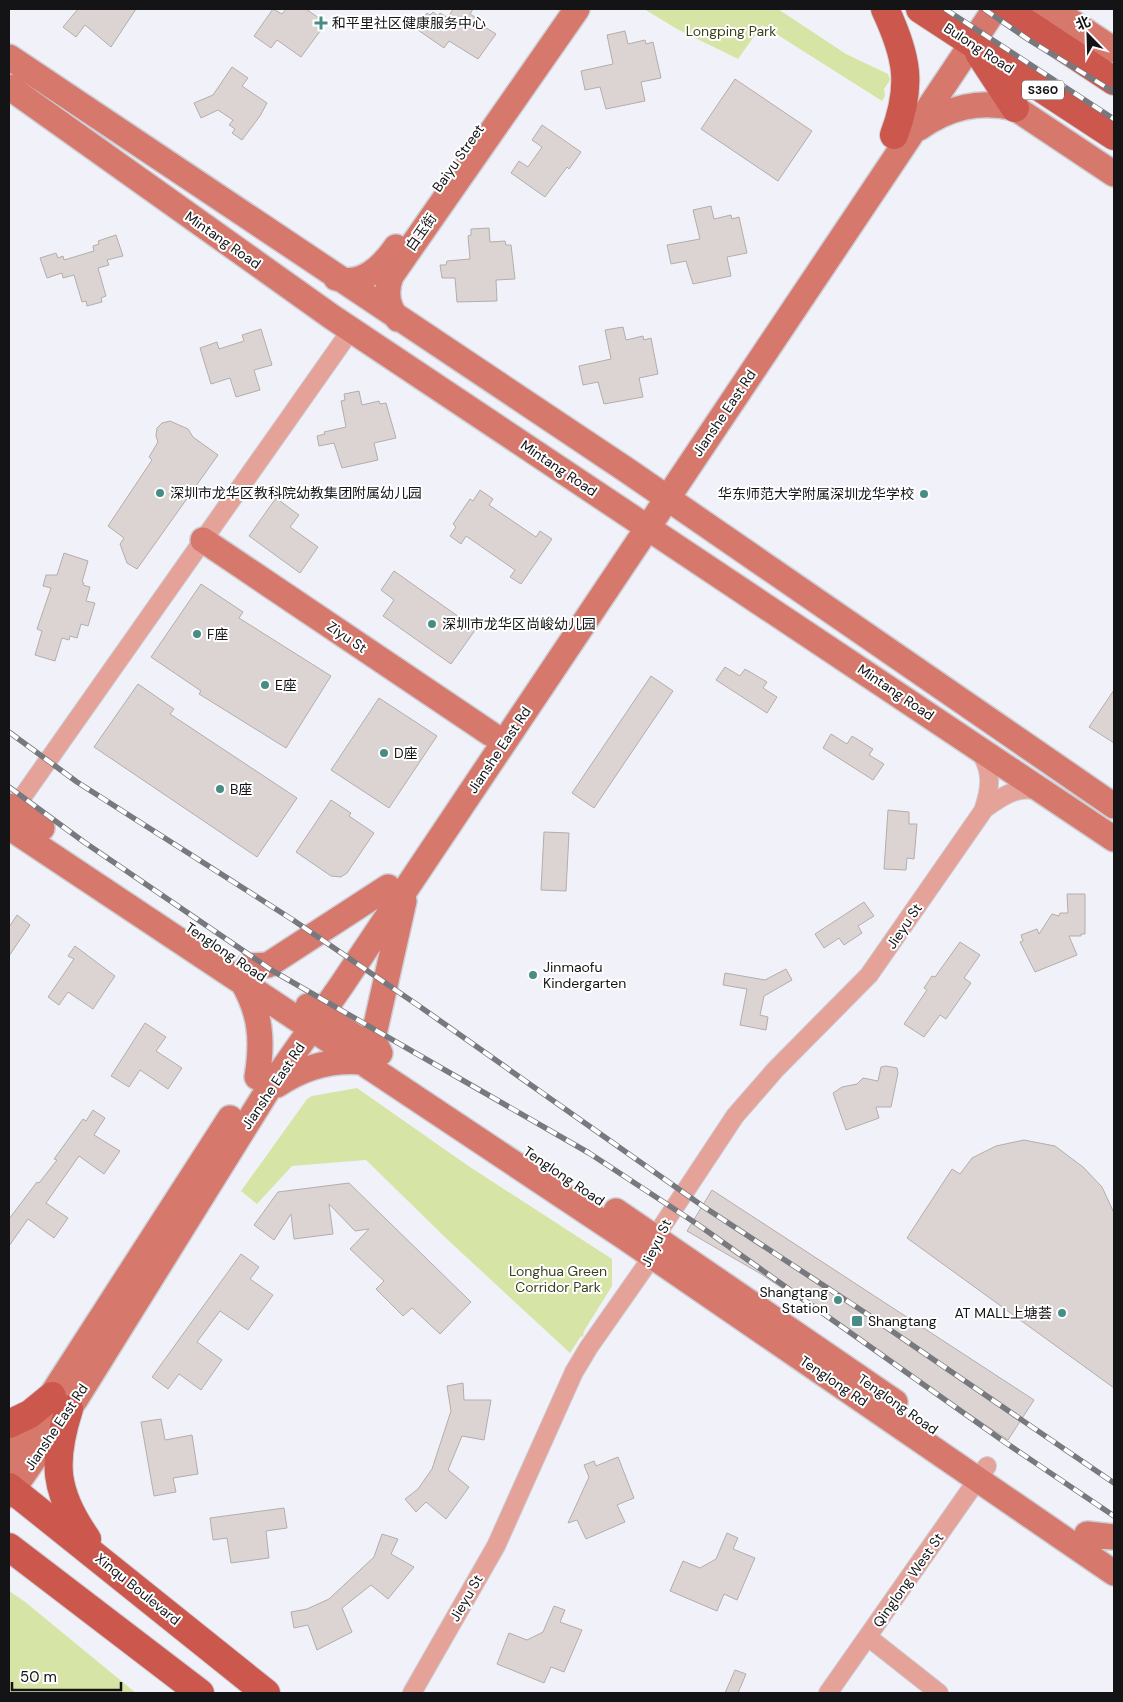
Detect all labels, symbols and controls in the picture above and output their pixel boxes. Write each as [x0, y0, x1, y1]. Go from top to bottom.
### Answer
north arrow [1063, 10, 1113, 60]
text: 北 [1073, 12, 1093, 34]
place label: 和平里社区健康服务中心 [332, 14, 486, 32]
marker: 和平里社区健康服务中心 [314, 16, 328, 30]
street label: Bulong Road [941, 19, 1017, 77]
park label: Longping Park [686, 22, 776, 40]
road number: S360 [1022, 80, 1064, 100]
street label: Baiyu Street [428, 121, 488, 195]
street label: Mintang Road [182, 207, 264, 273]
street label: 白玉街 [402, 210, 440, 254]
street label: Jianshe East Rd [688, 366, 760, 460]
street label: Mintang Road [517, 436, 601, 500]
place label: 深圳市龙华区教科院幼教集团附属幼儿园 [170, 484, 422, 502]
place label: 华东师范大学附属深圳龙华学校 [718, 485, 914, 503]
marker: 深圳市龙华区教科院幼教集团附属幼儿园 [154, 487, 166, 499]
marker: 华东师范大学附属深圳龙华学校 [918, 488, 930, 500]
place label: 深圳市龙华区尚峻幼儿园 [442, 615, 596, 633]
street label: Ziyu St [324, 617, 370, 657]
marker: 深圳市龙华区尚峻幼儿园 [426, 618, 438, 630]
place label: F座 [207, 625, 229, 643]
marker: F座 [191, 628, 203, 640]
street label: Mintang Road [854, 660, 938, 724]
place label: E座 [275, 676, 297, 694]
marker: E座 [259, 679, 271, 691]
street label: Jianshe East Rd [463, 703, 535, 797]
place label: D座 [394, 744, 418, 762]
marker: D座 [378, 747, 390, 759]
place label: B座 [230, 780, 252, 798]
marker: B座 [214, 783, 226, 795]
street label: Jieyu St [882, 900, 926, 952]
street label: Tenglong Road [182, 918, 270, 986]
place label: Jinmaofu Kindergarten [543, 958, 626, 992]
marker: Jinmaofu Kindergarten [527, 969, 539, 981]
street label: Jianshe East Rd [237, 1039, 309, 1133]
street label: Tenglong Road [520, 1142, 608, 1210]
street label: Jieyu St [637, 1216, 675, 1270]
park label: Longhua Green Corridor Park [509, 1262, 607, 1296]
place label: Shangtang Station [759, 1283, 828, 1317]
marker: Shangtang Station [832, 1294, 844, 1306]
place label: AT MALL上塘荟 [954, 1304, 1052, 1322]
marker: AT MALL上塘荟 [1056, 1307, 1068, 1319]
place label: Shangtang [868, 1312, 937, 1330]
marker: Shangtang [850, 1314, 864, 1328]
street label: Tenglong Rd [797, 1352, 871, 1410]
street label: Tenglong Road [854, 1370, 942, 1438]
street label: Jianshe East Rd [20, 1380, 92, 1474]
street label: Qinglong West St [869, 1529, 947, 1631]
street label: Xinqu Boulevard [92, 1549, 184, 1629]
street label: Jieyu St [445, 1571, 487, 1625]
scale bar [12, 1660, 121, 1692]
text: 50 m [20, 1667, 57, 1687]

